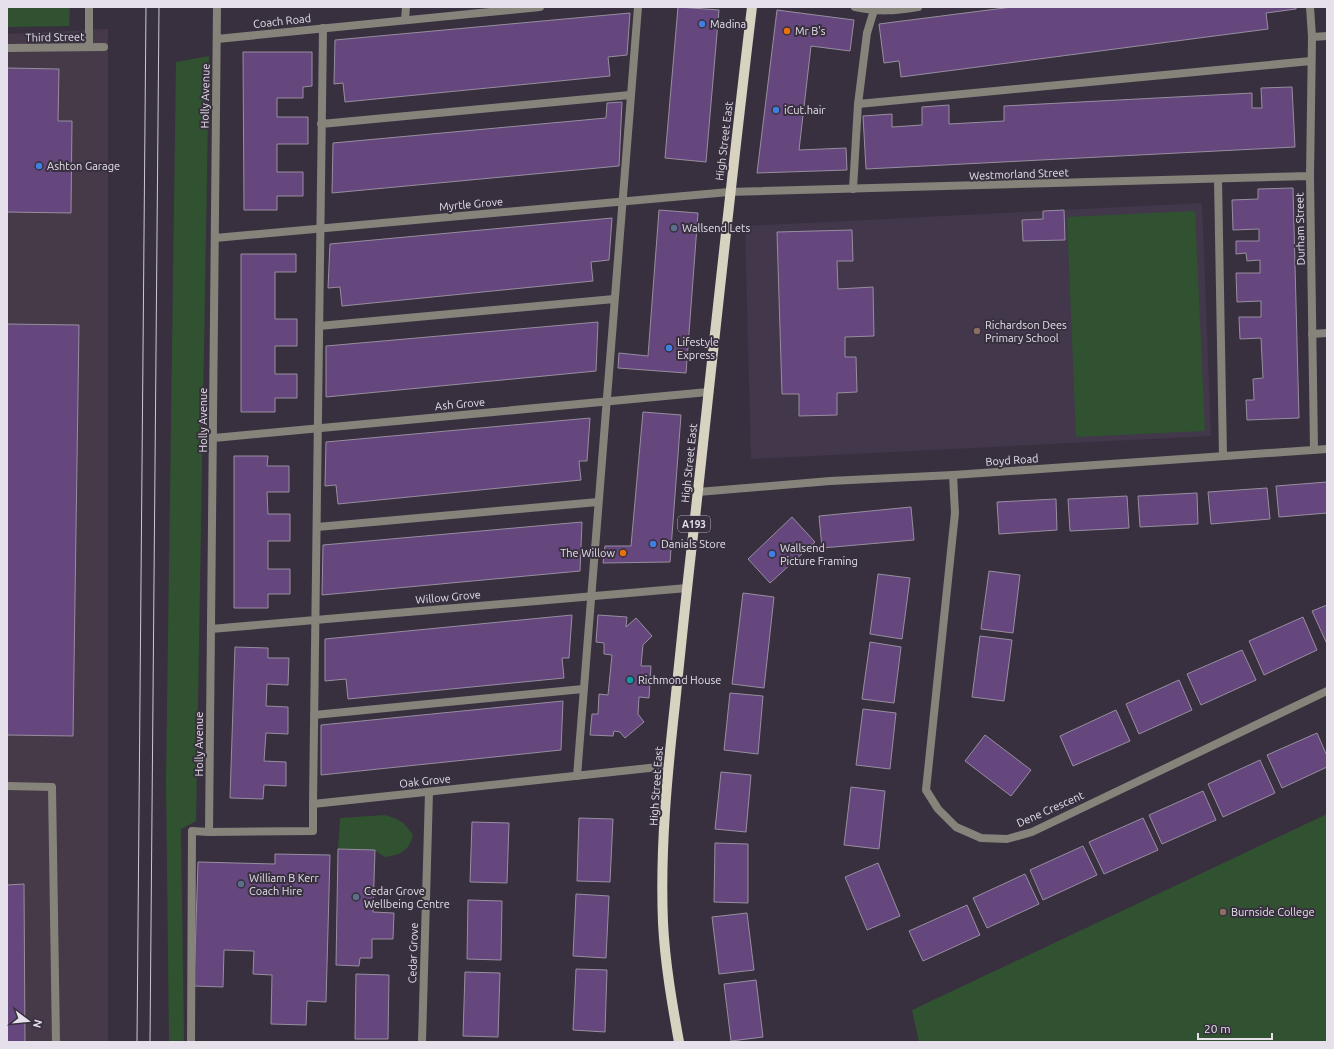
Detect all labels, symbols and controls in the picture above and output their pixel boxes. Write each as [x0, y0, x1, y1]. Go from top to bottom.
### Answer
street label: Coach Road [252, 12, 312, 30]
place label: Madina [710, 18, 746, 30]
marker: Madina [697, 19, 707, 29]
place label: Mr B's [795, 25, 826, 37]
marker: Mr B's [782, 26, 792, 36]
street label: Third Street [25, 30, 85, 44]
street label: Holly Avenue [198, 64, 212, 128]
street label: High Street East [713, 100, 735, 181]
place label: iCut.hair [784, 104, 826, 116]
marker: iCut.hair [771, 105, 781, 115]
place label: Ashton Garage [47, 160, 120, 172]
marker: Ashton Garage [34, 161, 44, 171]
street label: Westmorland Street [969, 166, 1070, 182]
street label: Durham Street [1293, 192, 1307, 266]
street label: Myrtle Grove [439, 195, 503, 213]
place label: Wallsend Lets [682, 222, 750, 234]
marker: Wallsend Lets [669, 223, 679, 233]
place label: Richardson Dees Primary School [985, 319, 1067, 344]
marker: Richardson Dees Primary School [972, 326, 982, 336]
place label: Lifestyle Express [677, 336, 719, 361]
marker: Lifestyle Express [664, 343, 674, 353]
street label: Holly Avenue [197, 388, 209, 452]
street label: Ash Grove [434, 396, 486, 412]
street label: High Street East [679, 422, 699, 503]
street label: Boyd Road [985, 452, 1039, 468]
road number: A193 [678, 516, 710, 532]
place label: Danials Store [661, 538, 726, 550]
marker: Danials Store [648, 539, 658, 549]
place label: Wallsend Picture Framing [780, 542, 858, 567]
place label: The Willow [560, 547, 615, 559]
marker: The Willow [618, 548, 628, 558]
marker: Wallsend Picture Framing [767, 549, 777, 559]
street label: Willow Grove [415, 588, 481, 606]
place label: Richmond House [638, 674, 721, 686]
marker: Richmond House [625, 675, 635, 685]
street label: Holly Avenue [193, 712, 205, 776]
street label: High Street East [647, 745, 665, 826]
street label: Oak Grove [399, 772, 451, 790]
street label: Dene Crescent [1015, 789, 1086, 829]
place label: William B Kerr Coach Hire [249, 872, 319, 897]
marker: William B Kerr Coach Hire [236, 879, 246, 889]
place label: Cedar Grove Wellbeing Centre [364, 885, 450, 910]
marker: Cedar Grove Wellbeing Centre [351, 892, 361, 902]
place label: Burnside College [1231, 906, 1315, 918]
marker: Burnside College [1218, 907, 1228, 917]
street label: Cedar Grove [406, 922, 420, 984]
north arrow [8, 1001, 48, 1041]
scale bar [1198, 1015, 1272, 1041]
text: N [31, 1018, 45, 1029]
text: 20 m [1204, 1022, 1231, 1035]

